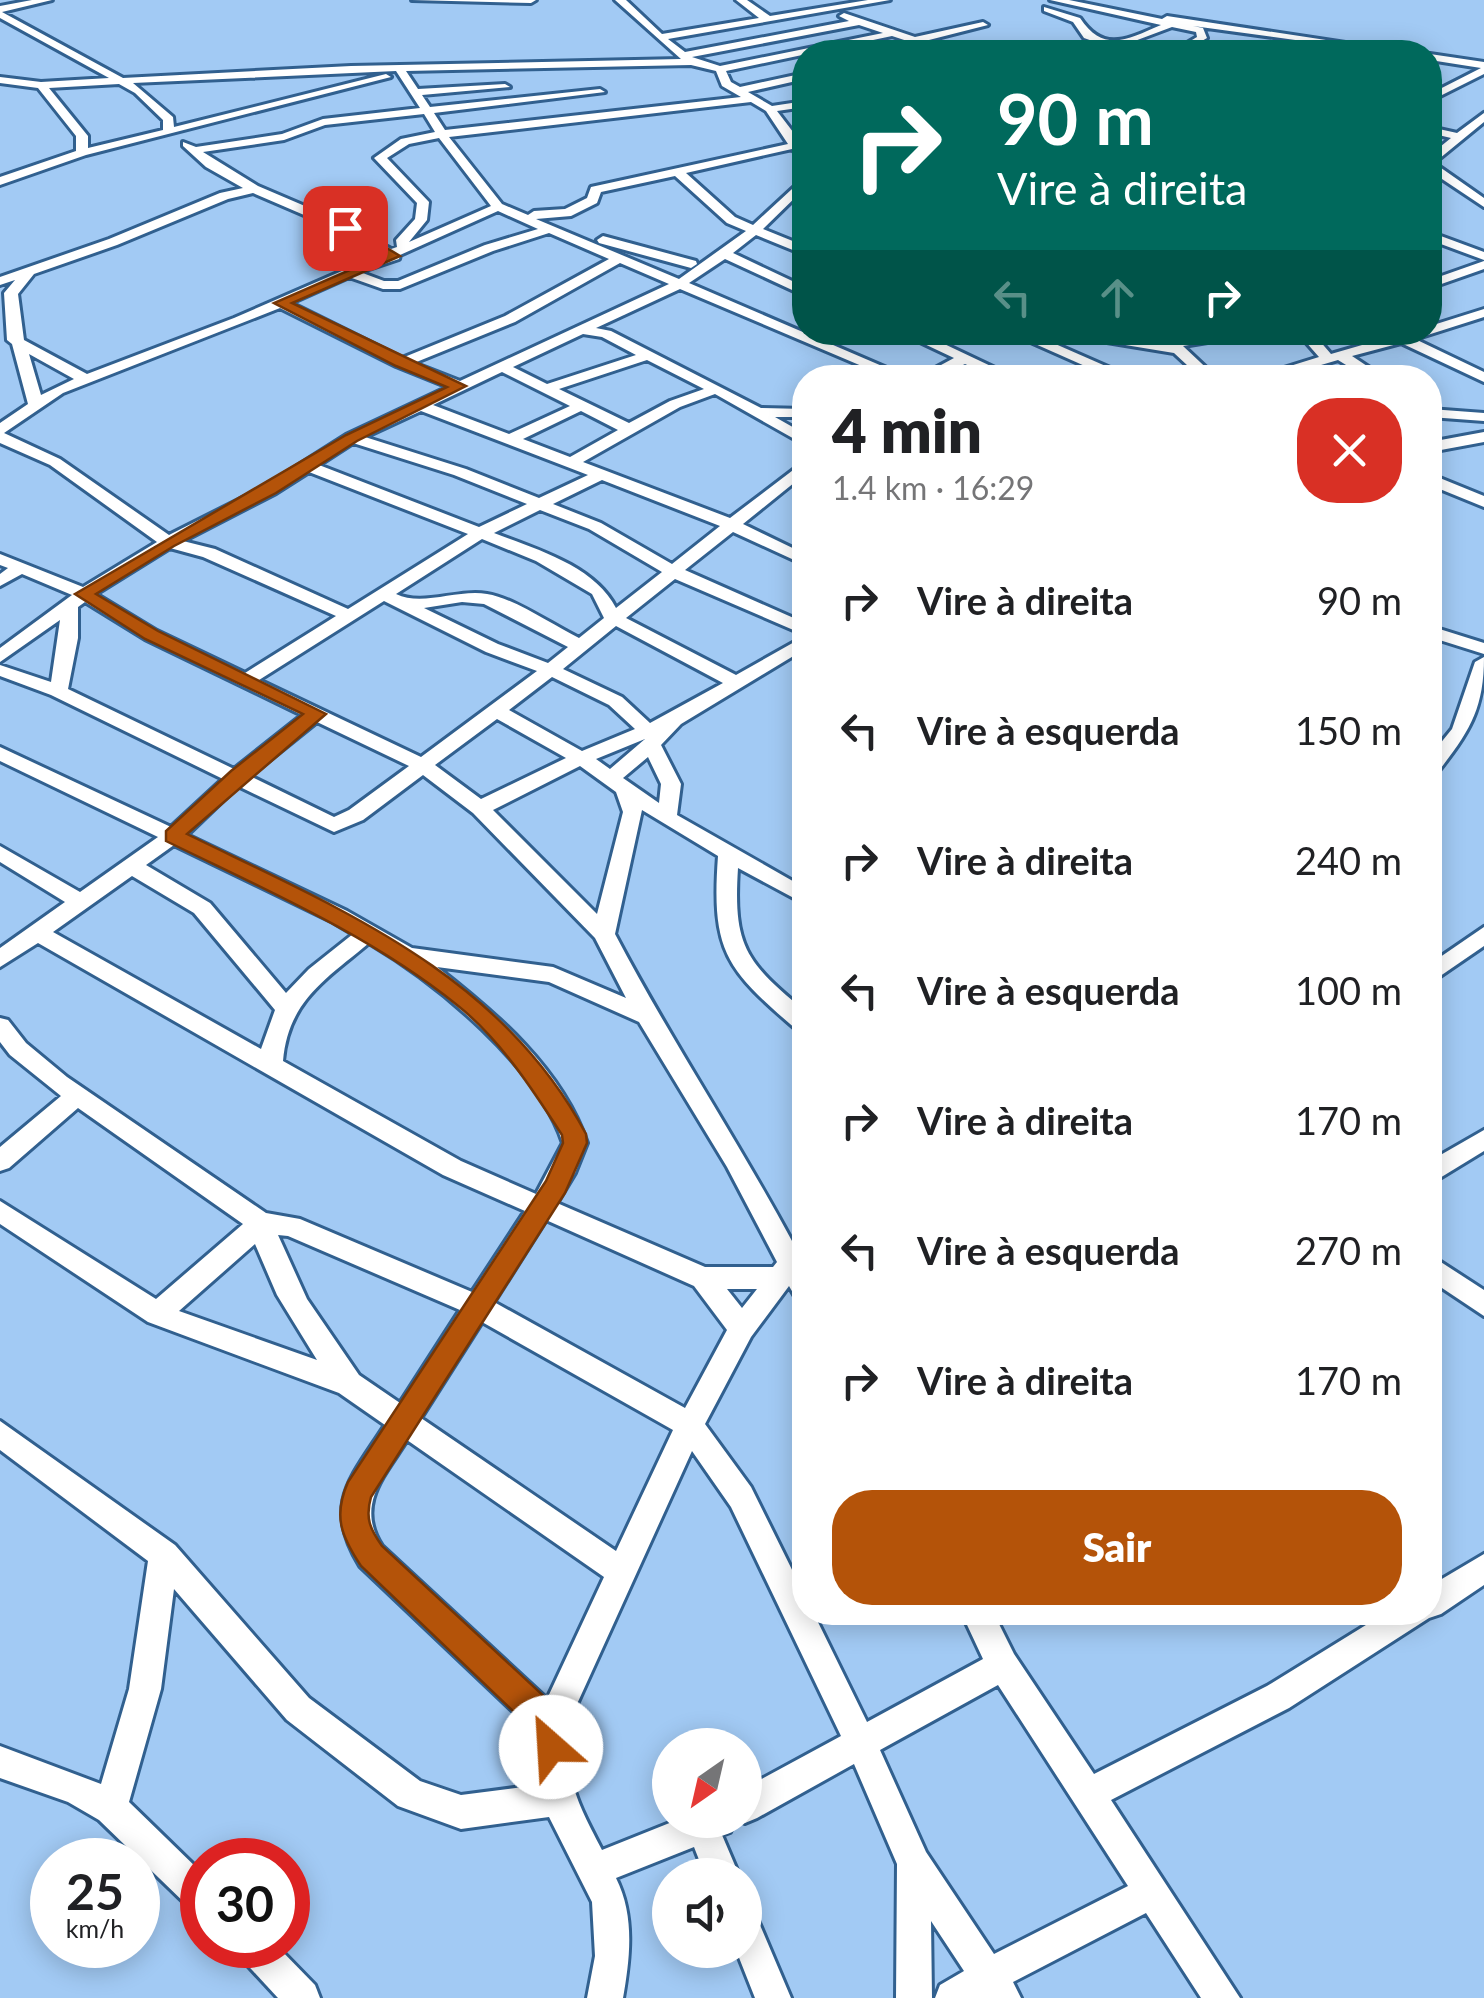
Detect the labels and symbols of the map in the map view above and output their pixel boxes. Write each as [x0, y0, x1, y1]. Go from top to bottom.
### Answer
pin [303, 186, 388, 271]
position arrow [499, 1695, 603, 1799]
north arrow [652, 1728, 762, 1838]
speed limit sign: 30 [180, 1838, 310, 1968]

